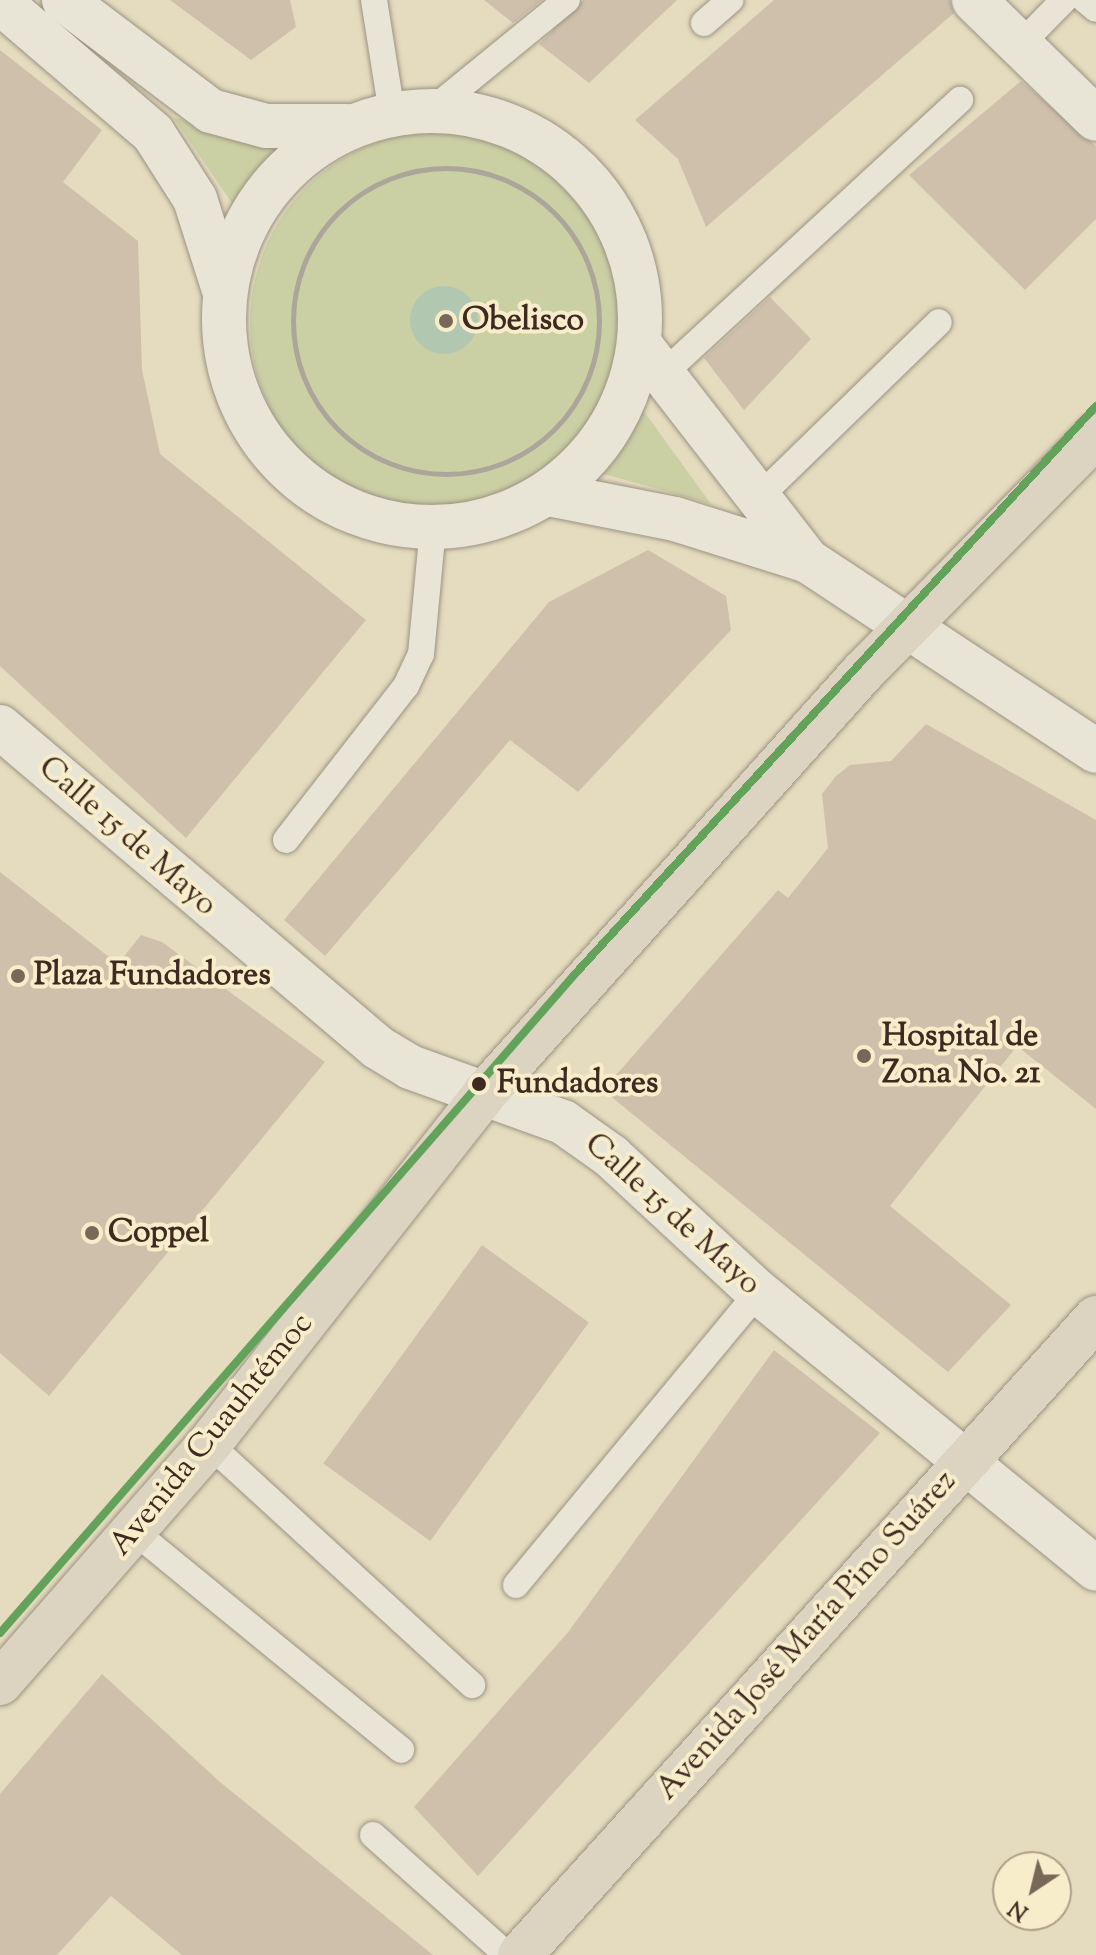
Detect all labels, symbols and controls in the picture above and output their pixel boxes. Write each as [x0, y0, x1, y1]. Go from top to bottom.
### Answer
place label: Obelisco [462, 302, 584, 340]
marker: Obelisco [437, 312, 455, 330]
street label: Calle 15 de Mayo [30, 749, 224, 925]
place label: Plaza Fundadores [34, 957, 271, 995]
marker: Plaza Fundadores [9, 967, 27, 985]
place label: Hospital de Zona No. 21 [882, 1019, 1040, 1094]
marker: Hospital de Zona No. 21 [853, 1045, 875, 1067]
place label: Fundadores [497, 1065, 658, 1103]
marker: Fundadores [468, 1073, 490, 1095]
street label: Calle 15 de Mayo [576, 1126, 768, 1304]
place label: Coppel [108, 1214, 209, 1252]
marker: Coppel [83, 1224, 101, 1242]
street label: Avenida Cuauhtémoc [102, 1306, 322, 1564]
street label: Avenida José María Pino Suárez [649, 1463, 965, 1809]
north arrow [992, 1851, 1072, 1931]
text: N [1003, 1891, 1036, 1927]

